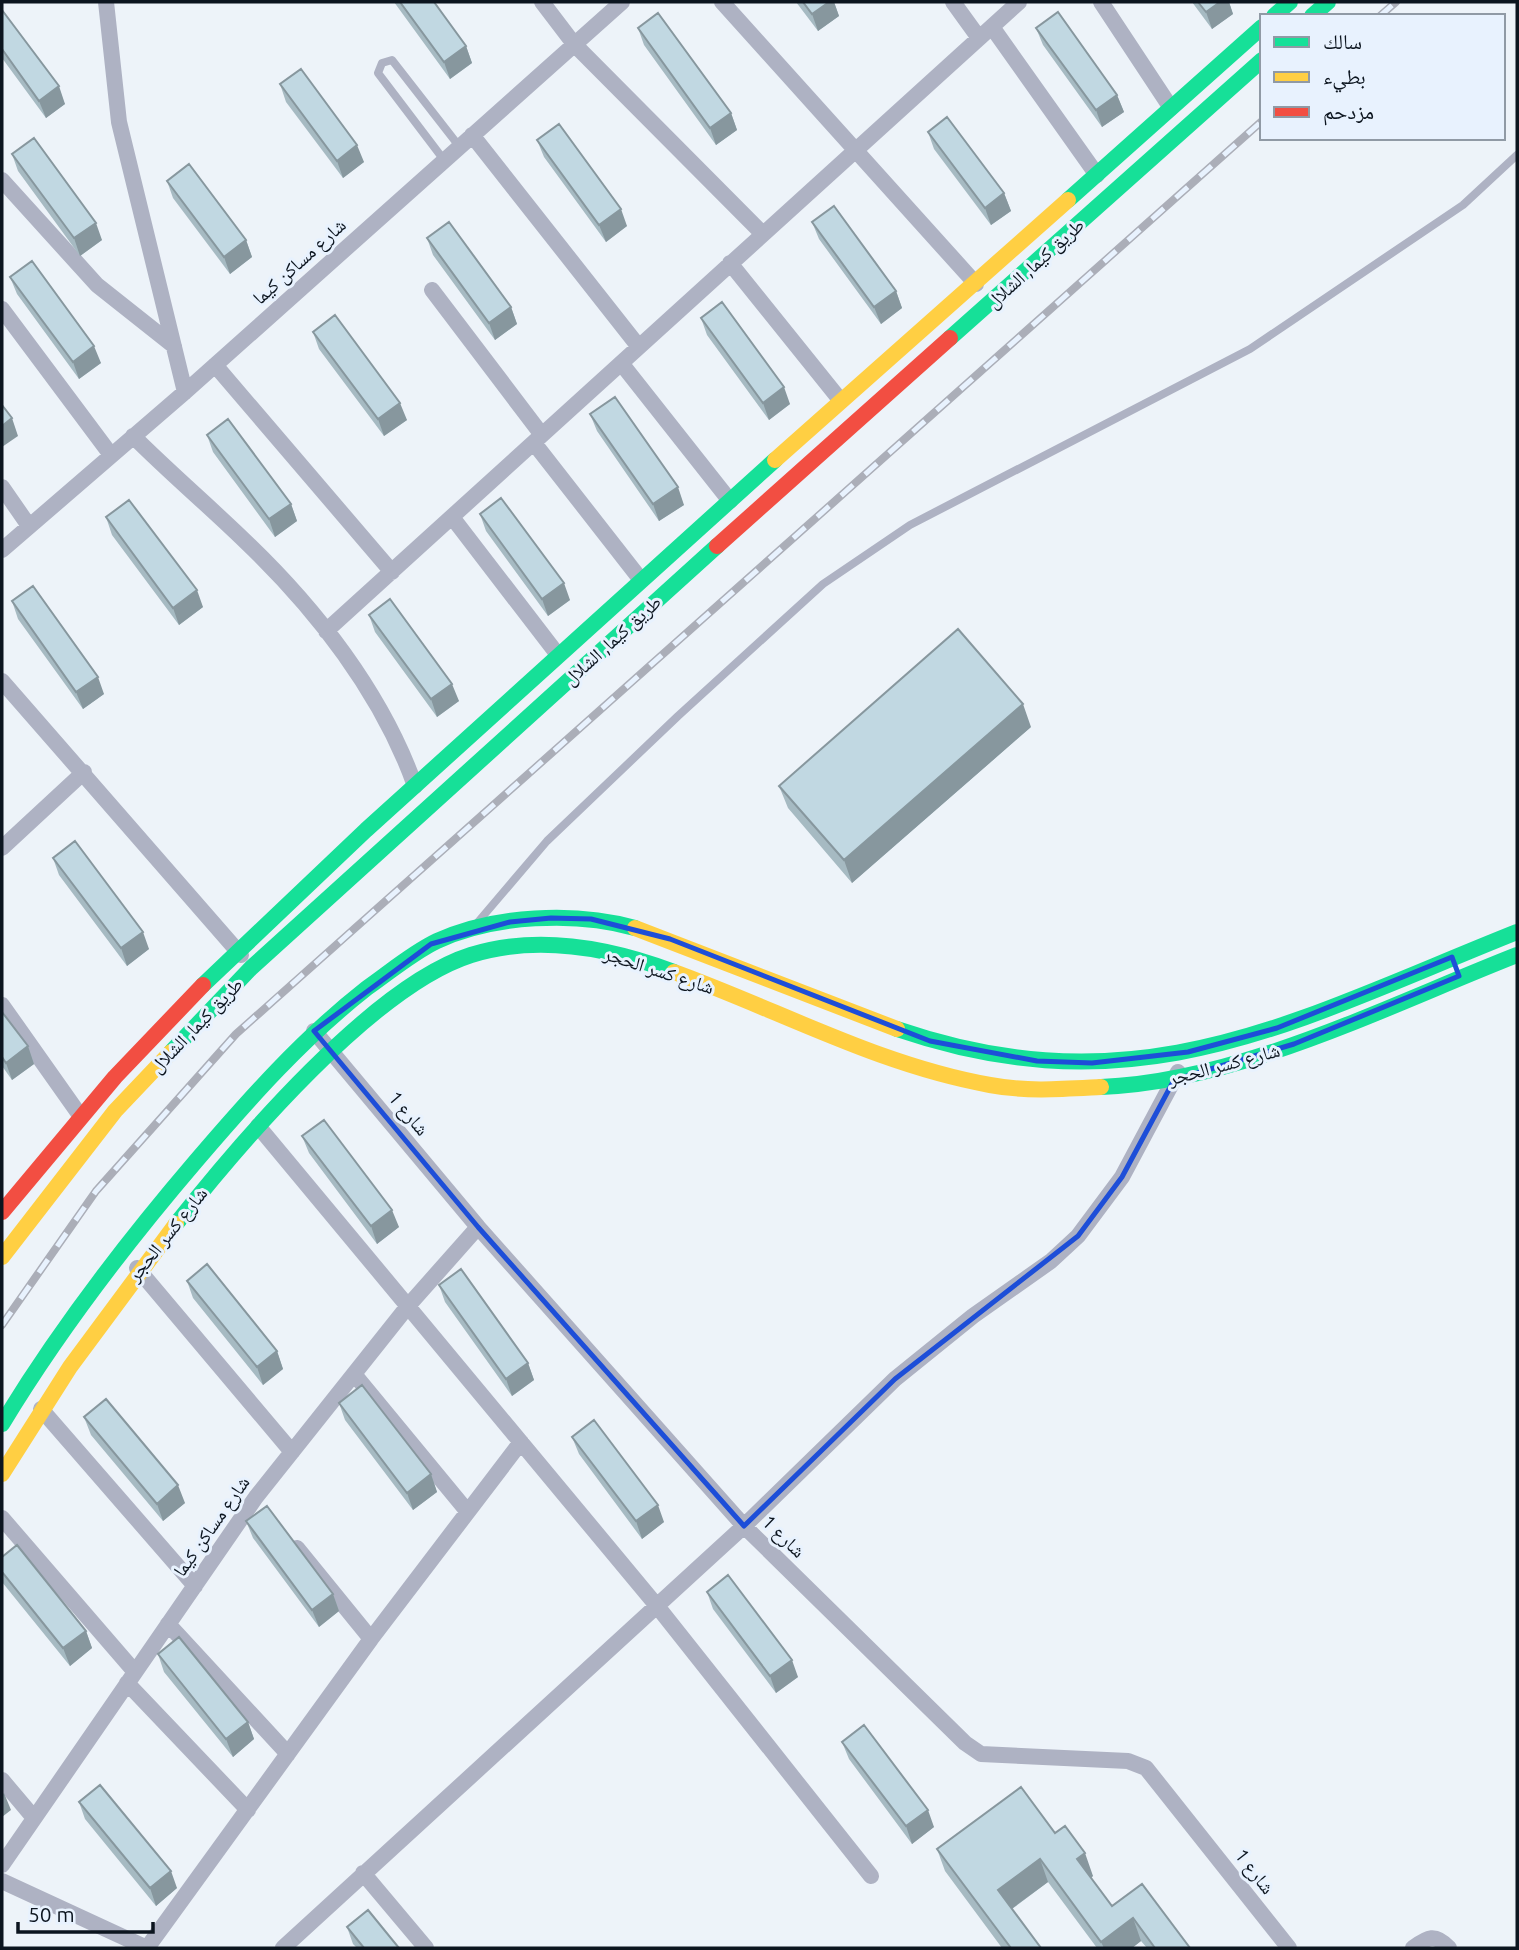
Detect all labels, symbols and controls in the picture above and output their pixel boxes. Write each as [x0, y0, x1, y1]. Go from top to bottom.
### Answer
legend [1260, 14, 1505, 140]
text: سالك [1323, 29, 1362, 53]
text: بطيء [1323, 64, 1366, 93]
text: مزدحم [1323, 99, 1374, 126]
street label: طريق كيما, الشلال [982, 213, 1089, 313]
street label: شارع مساكن كيما [248, 214, 351, 309]
street label: طريق كيما, الشلال [559, 590, 666, 690]
street label: شارع كسر الحجر [600, 942, 717, 999]
street label: طريق كيما, الشلال [145, 973, 248, 1078]
street label: شارع كسر الحجر [1165, 1039, 1282, 1091]
street label: شارع 1 [383, 1086, 434, 1140]
street label: شارع كسر الحجر [122, 1183, 212, 1287]
street label: شارع مساكن كيما [168, 1472, 254, 1581]
street label: شارع 1 [757, 1510, 810, 1562]
street label: شارع 1 [1230, 1844, 1279, 1899]
scale bar [18, 1890, 152, 1934]
text: 50 m [28, 1902, 75, 1926]

